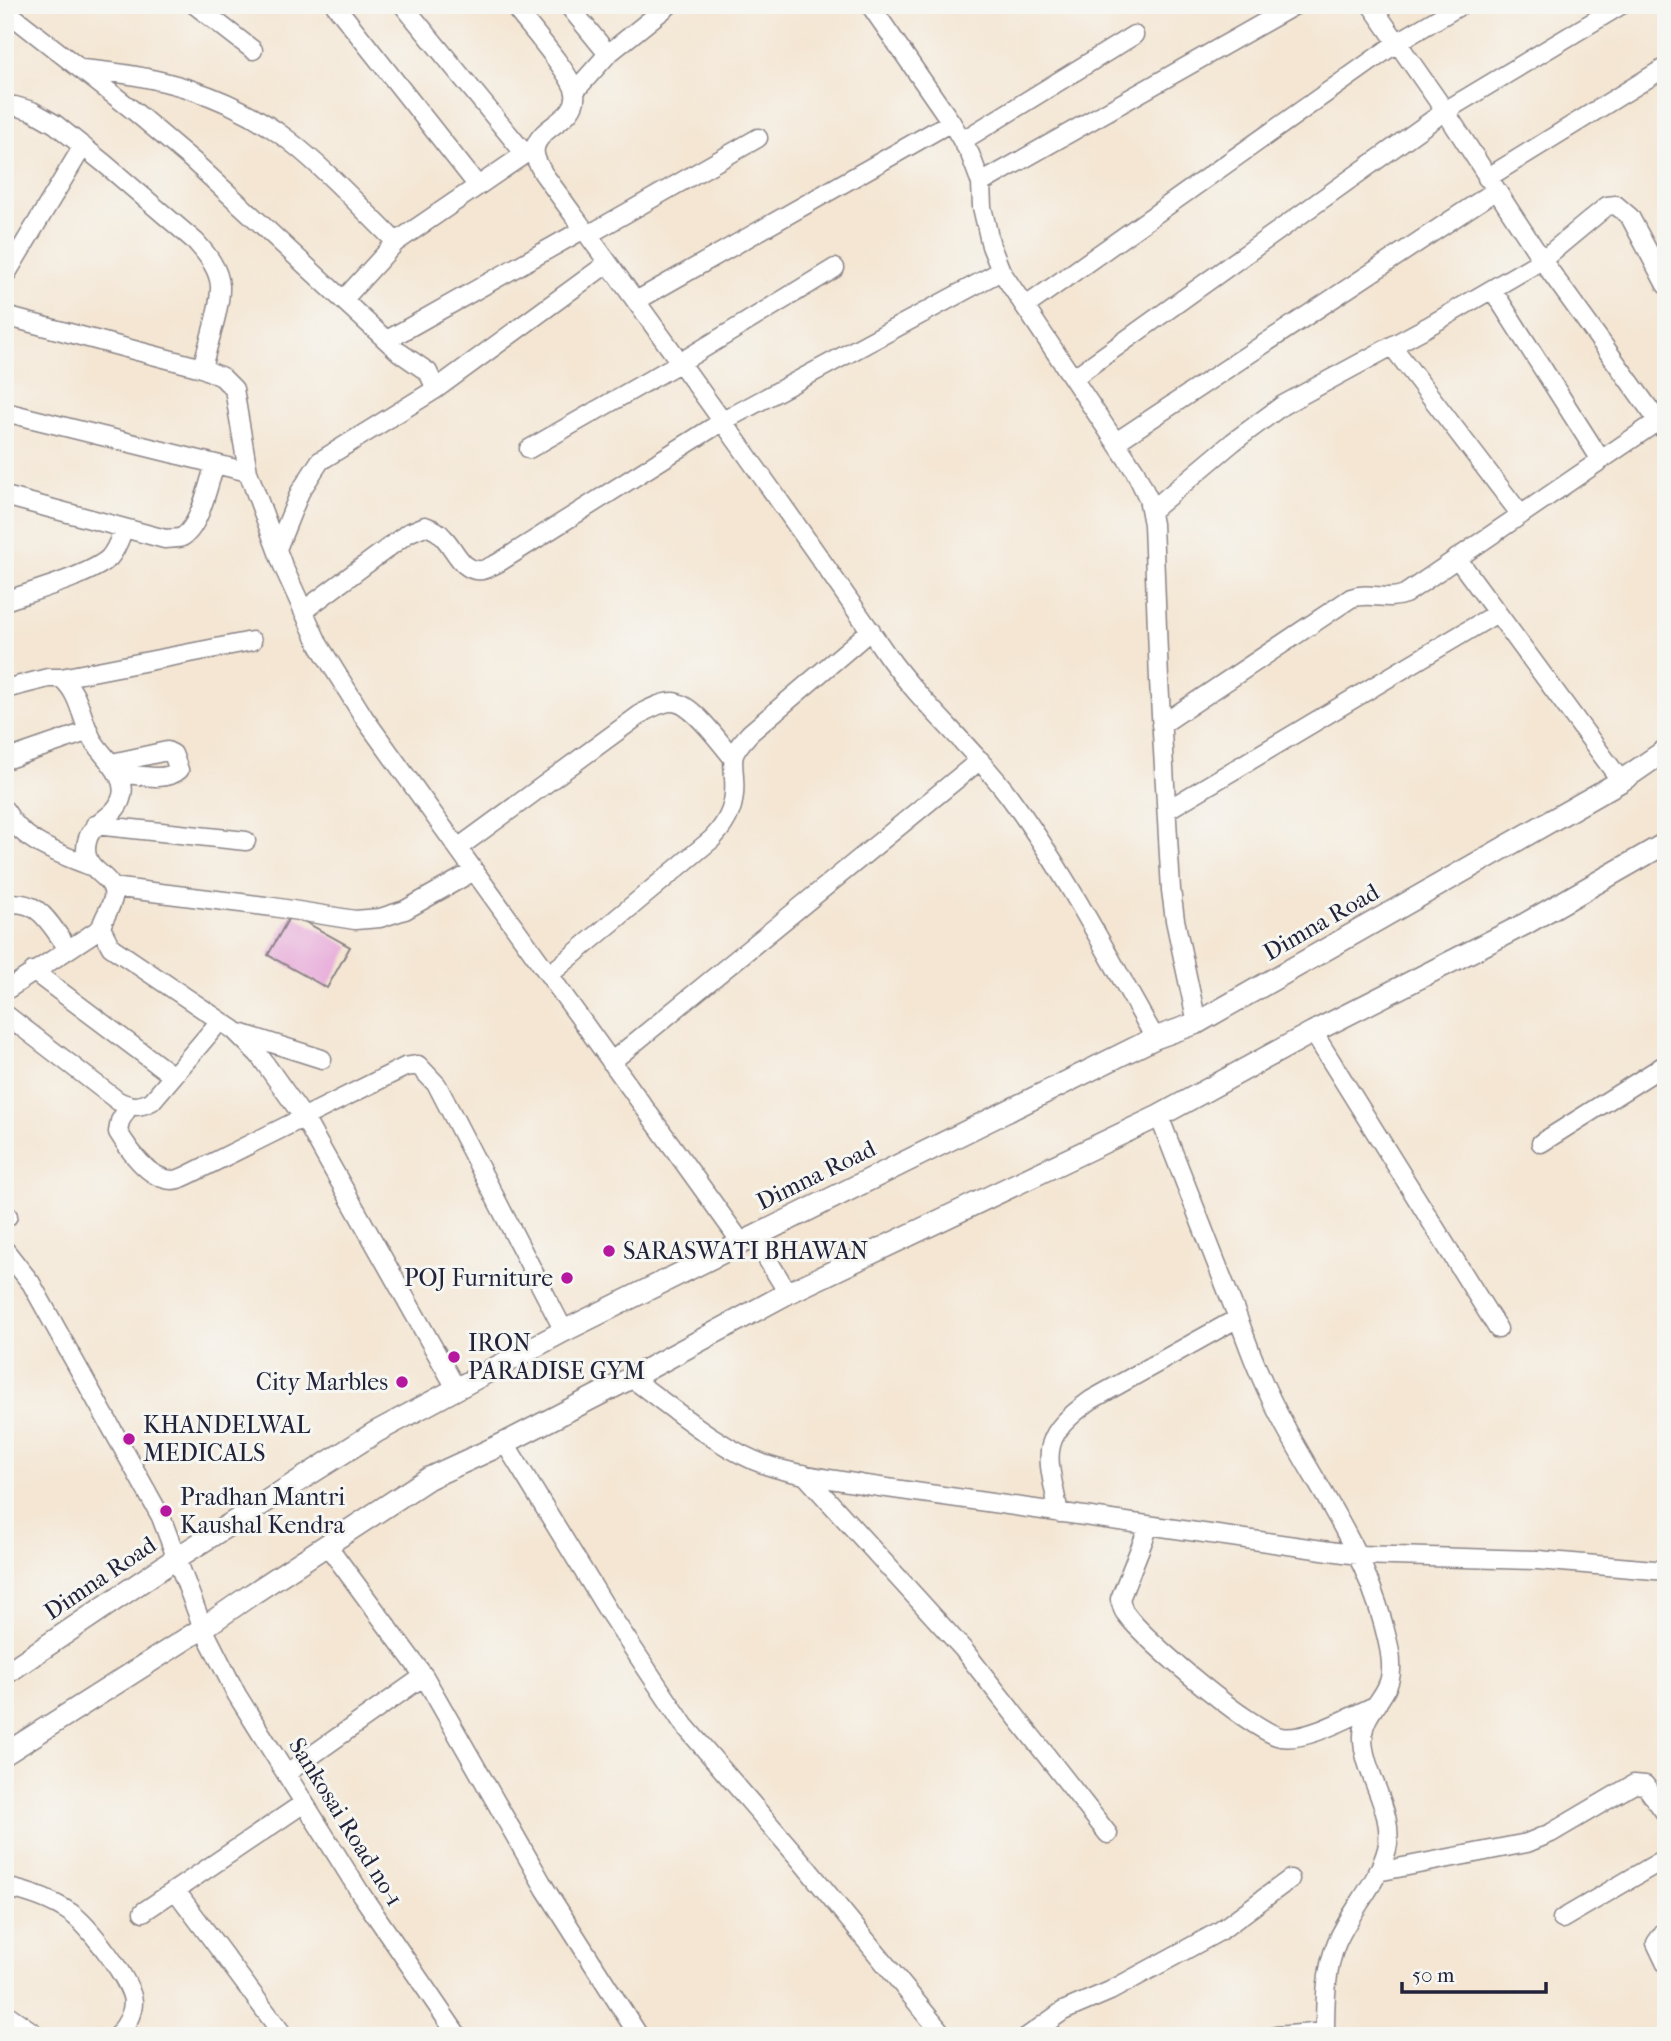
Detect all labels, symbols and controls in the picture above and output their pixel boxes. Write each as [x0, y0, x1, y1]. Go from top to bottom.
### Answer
street label: Dimna Road [1258, 877, 1385, 966]
street label: Dimna Road [752, 1134, 881, 1216]
place label: SARASWATI BHAWAN [623, 1237, 868, 1265]
marker: SARASWATI BHAWAN [601, 1243, 617, 1259]
place label: POJ Furniture [404, 1264, 553, 1292]
marker: POJ Furniture [559, 1270, 575, 1286]
place label: IRON PARADISE GYM [468, 1329, 645, 1385]
marker: IRON PARADISE GYM [446, 1349, 462, 1365]
place label: City Marbles [256, 1368, 388, 1396]
marker: City Marbles [394, 1374, 410, 1390]
place label: KHANDELWAL MEDICALS [143, 1411, 311, 1467]
marker: KHANDELWAL MEDICALS [121, 1431, 137, 1447]
place label: Pradhan Mantri Kaushal Kendra [180, 1483, 345, 1539]
marker: Pradhan Mantri Kaushal Kendra [158, 1503, 174, 1519]
street label: Dimna Road [39, 1530, 162, 1626]
street label: Sankosai Road no-1 [283, 1733, 409, 1911]
scale bar [1402, 1950, 1545, 1994]
text: 50 m [1412, 1963, 1455, 1987]

